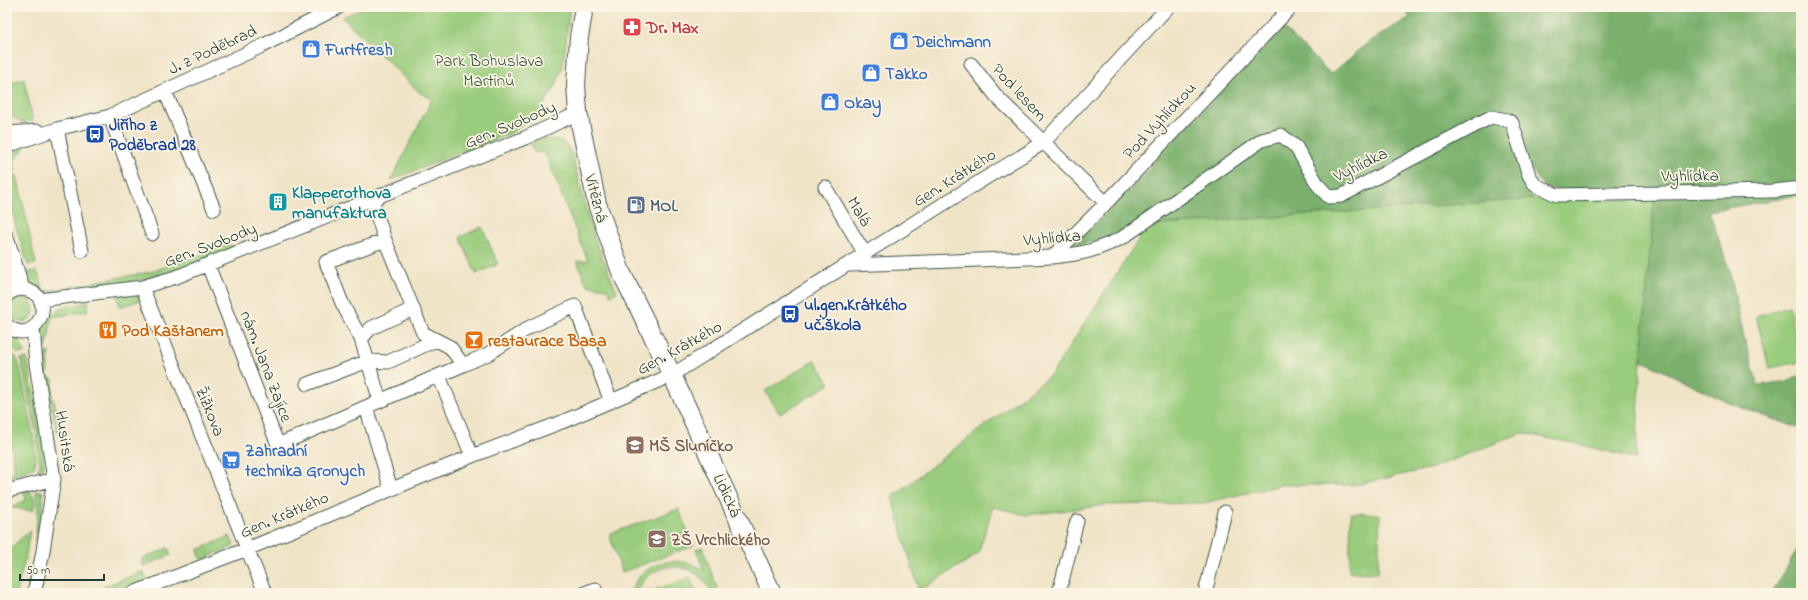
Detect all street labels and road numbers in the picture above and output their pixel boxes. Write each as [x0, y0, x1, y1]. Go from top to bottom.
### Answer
street label: J. z Poděbrad [164, 19, 261, 82]
street label: Pod lesem [985, 58, 1052, 128]
street label: Pod Vyhlídkou [1117, 77, 1204, 166]
street label: Gen. Svobody [461, 95, 561, 157]
street label: Vyhlídka [1328, 141, 1392, 191]
street label: Gen. Krátkého [908, 143, 1001, 214]
street label: Vyhlídka [1660, 163, 1719, 191]
street label: Vítězná [577, 170, 614, 226]
street label: Malá [840, 192, 878, 232]
street label: Gen. Svobody [161, 216, 261, 275]
street label: Vyhlídka [1021, 224, 1082, 255]
street label: nám. Jana Zajíce [233, 307, 298, 426]
street label: Gen. Krátkého [632, 314, 727, 382]
street label: Žižkova [188, 383, 231, 440]
street label: Husitská [48, 409, 81, 474]
street label: Lidická [706, 470, 748, 522]
street label: Gen. Krátkého [236, 485, 333, 545]

